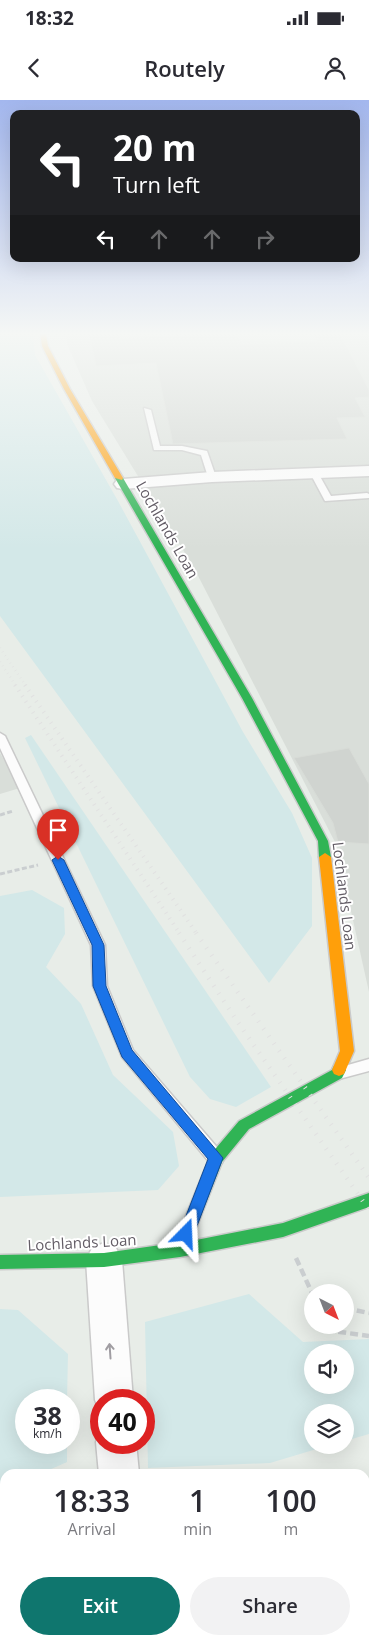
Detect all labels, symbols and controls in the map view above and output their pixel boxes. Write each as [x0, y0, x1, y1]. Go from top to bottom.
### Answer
text: 18:32 [25, 5, 74, 31]
text: Routely [144, 53, 225, 83]
icon: back [20, 54, 48, 82]
icon: person [321, 54, 349, 82]
text: 20 m [113, 124, 196, 171]
icon: left [30, 130, 95, 195]
text: Turn left [113, 169, 200, 199]
icon: left [92, 225, 120, 253]
icon: ahead [145, 225, 173, 253]
icon: ahead [198, 225, 226, 253]
icon: right [251, 225, 279, 253]
street label: Lochlands Loan [132, 477, 204, 582]
pin [37, 809, 79, 860]
icon: arrive [44, 816, 72, 844]
street label: Lochlands Loan [328, 840, 362, 951]
position arrow [159, 1207, 211, 1259]
street label: Lochlands Loan [27, 1229, 137, 1255]
north arrow [304, 1284, 354, 1334]
map controls [304, 1284, 354, 1454]
one-way arrow [106, 1344, 115, 1360]
button: sound [304, 1344, 354, 1394]
speed limit sign: 40 [90, 1389, 155, 1454]
text: 38 [33, 1398, 62, 1432]
button: layers [304, 1404, 354, 1454]
text: km/h [33, 1425, 62, 1442]
text: 18:33 [53, 1480, 130, 1521]
text: 1 [189, 1480, 206, 1521]
text: 100 [265, 1480, 317, 1521]
text: Arrival [68, 1518, 116, 1540]
text: min [183, 1518, 212, 1540]
text: m [284, 1518, 298, 1540]
button: Exit [20, 1577, 180, 1635]
button: Share [190, 1577, 350, 1635]

